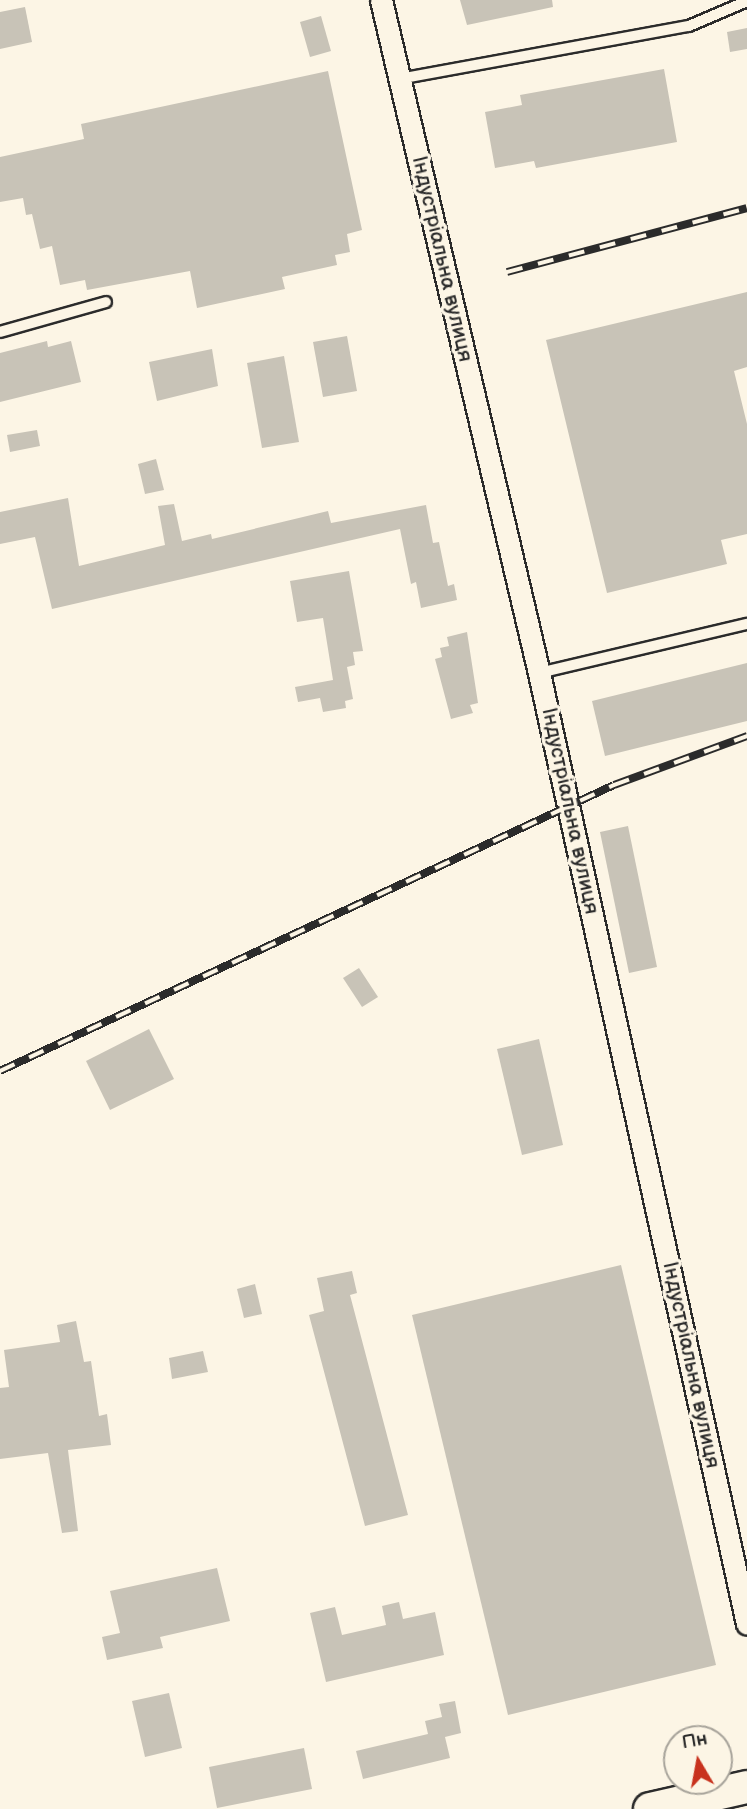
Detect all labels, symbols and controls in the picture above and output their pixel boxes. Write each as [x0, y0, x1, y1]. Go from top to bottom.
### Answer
street label: Індустріальна вулиця [406, 154, 478, 364]
street label: Індустріальна вулиця [536, 705, 604, 917]
street label: Індустріальна вулиця [657, 1259, 725, 1471]
north arrow [663, 1725, 733, 1795]
text: Пн [680, 1727, 709, 1754]

